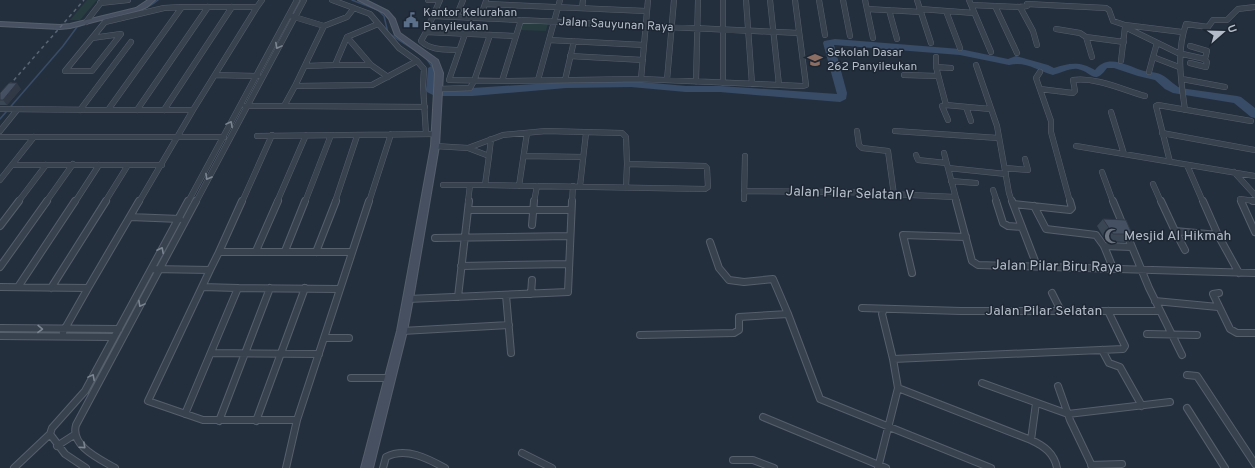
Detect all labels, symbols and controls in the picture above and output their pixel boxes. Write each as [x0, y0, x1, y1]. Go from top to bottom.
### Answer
place label: Kantor Kelurahan Panyileukan [423, 5, 517, 35]
public building icon: Kantor Kelurahan Panyileukan [402, 11, 420, 29]
north arrow [1203, 12, 1243, 52]
street label: Jalan Sauyunan Raya [558, 14, 674, 36]
text: U [1224, 23, 1239, 35]
one-way arrow [275, 42, 282, 49]
place label: Sekolah Dasar 262 Panyileukan [827, 45, 917, 75]
school or university icon: Sekolah Dasar 262 Panyileukan [806, 51, 824, 69]
one-way arrow [225, 120, 232, 128]
one-way arrow [206, 173, 213, 180]
street label: Jalan Pilar Selatan V [785, 183, 915, 205]
mosque icon: Mesjid Al Hikmah [1103, 227, 1121, 245]
place label: Mesjid Al Hikmah [1124, 228, 1231, 245]
one-way arrow [156, 247, 164, 255]
street label: Jalan Pilar Biru Raya [992, 257, 1122, 277]
one-way arrow [138, 300, 145, 307]
street label: Jalan Pilar Selatan [986, 303, 1102, 320]
one-way arrow [37, 325, 43, 333]
one-way arrow [88, 374, 95, 381]
one-way arrow [78, 442, 86, 449]

